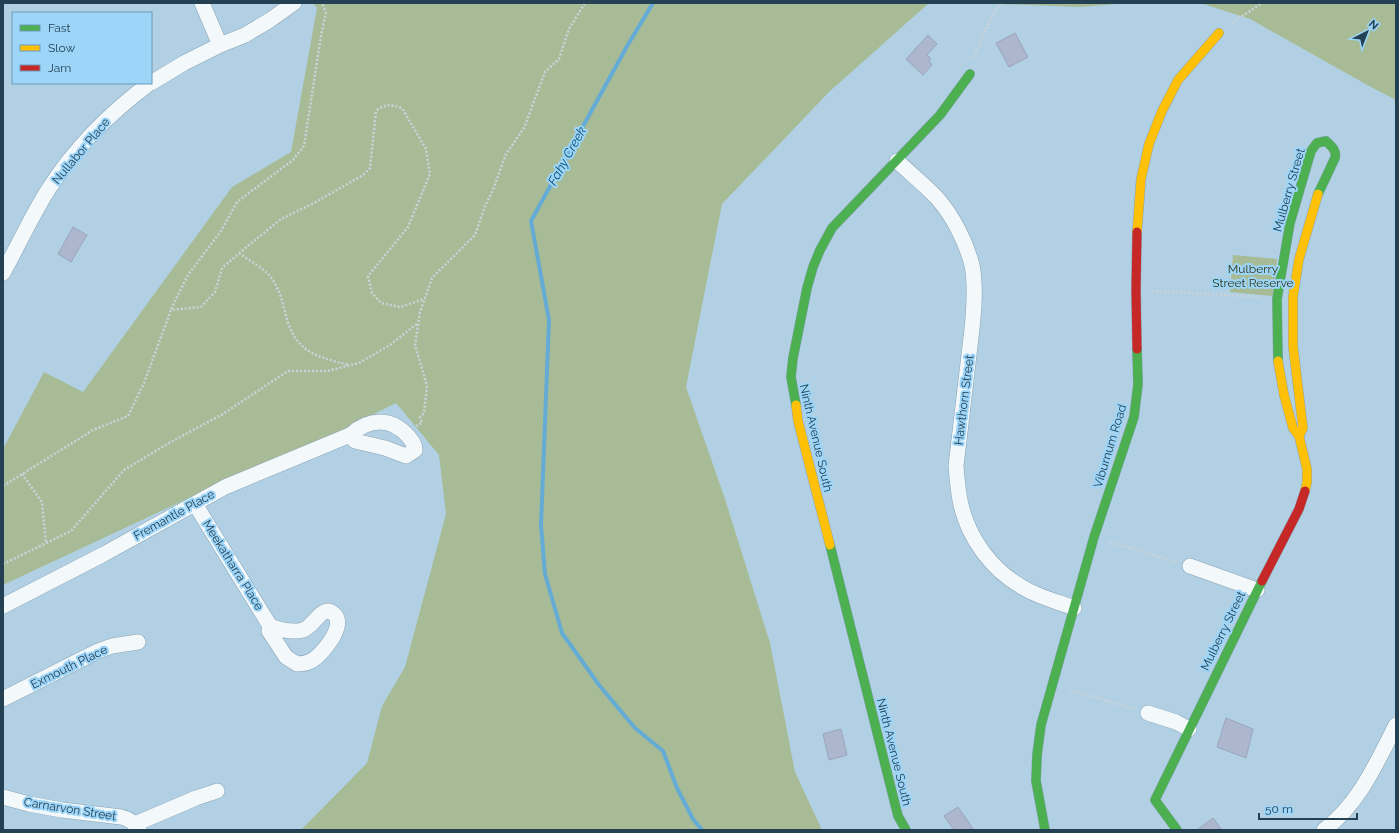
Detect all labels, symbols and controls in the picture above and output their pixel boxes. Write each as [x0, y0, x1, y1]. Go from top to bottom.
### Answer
legend [12, 12, 152, 84]
north arrow [1347, 12, 1387, 52]
text: N [1366, 17, 1381, 33]
text: Fast [48, 21, 71, 35]
text: Slow [48, 41, 75, 55]
text: Jam [48, 61, 71, 75]
street label: Nullabor Place [49, 115, 113, 187]
water label: Fahy Creek [545, 124, 589, 188]
street label: Mulberry Street [1270, 147, 1308, 233]
park label: Mulberry Street Reserve [1212, 262, 1294, 290]
street label: Hawthorn Street [952, 354, 976, 446]
street label: Ninth Avenue South [797, 383, 835, 493]
street label: Viburnum Road [1091, 403, 1129, 489]
street label: Fremantle Place [131, 487, 217, 543]
street label: Meekatharra Place [200, 517, 266, 613]
street label: Mulberry Street [1198, 589, 1248, 673]
street label: Exmouth Place [28, 642, 110, 692]
street label: Ninth Avenue South [874, 697, 914, 807]
street label: Carnarvon Street [23, 795, 117, 823]
scale bar [1259, 795, 1357, 821]
text: 50 m [1265, 802, 1293, 816]

